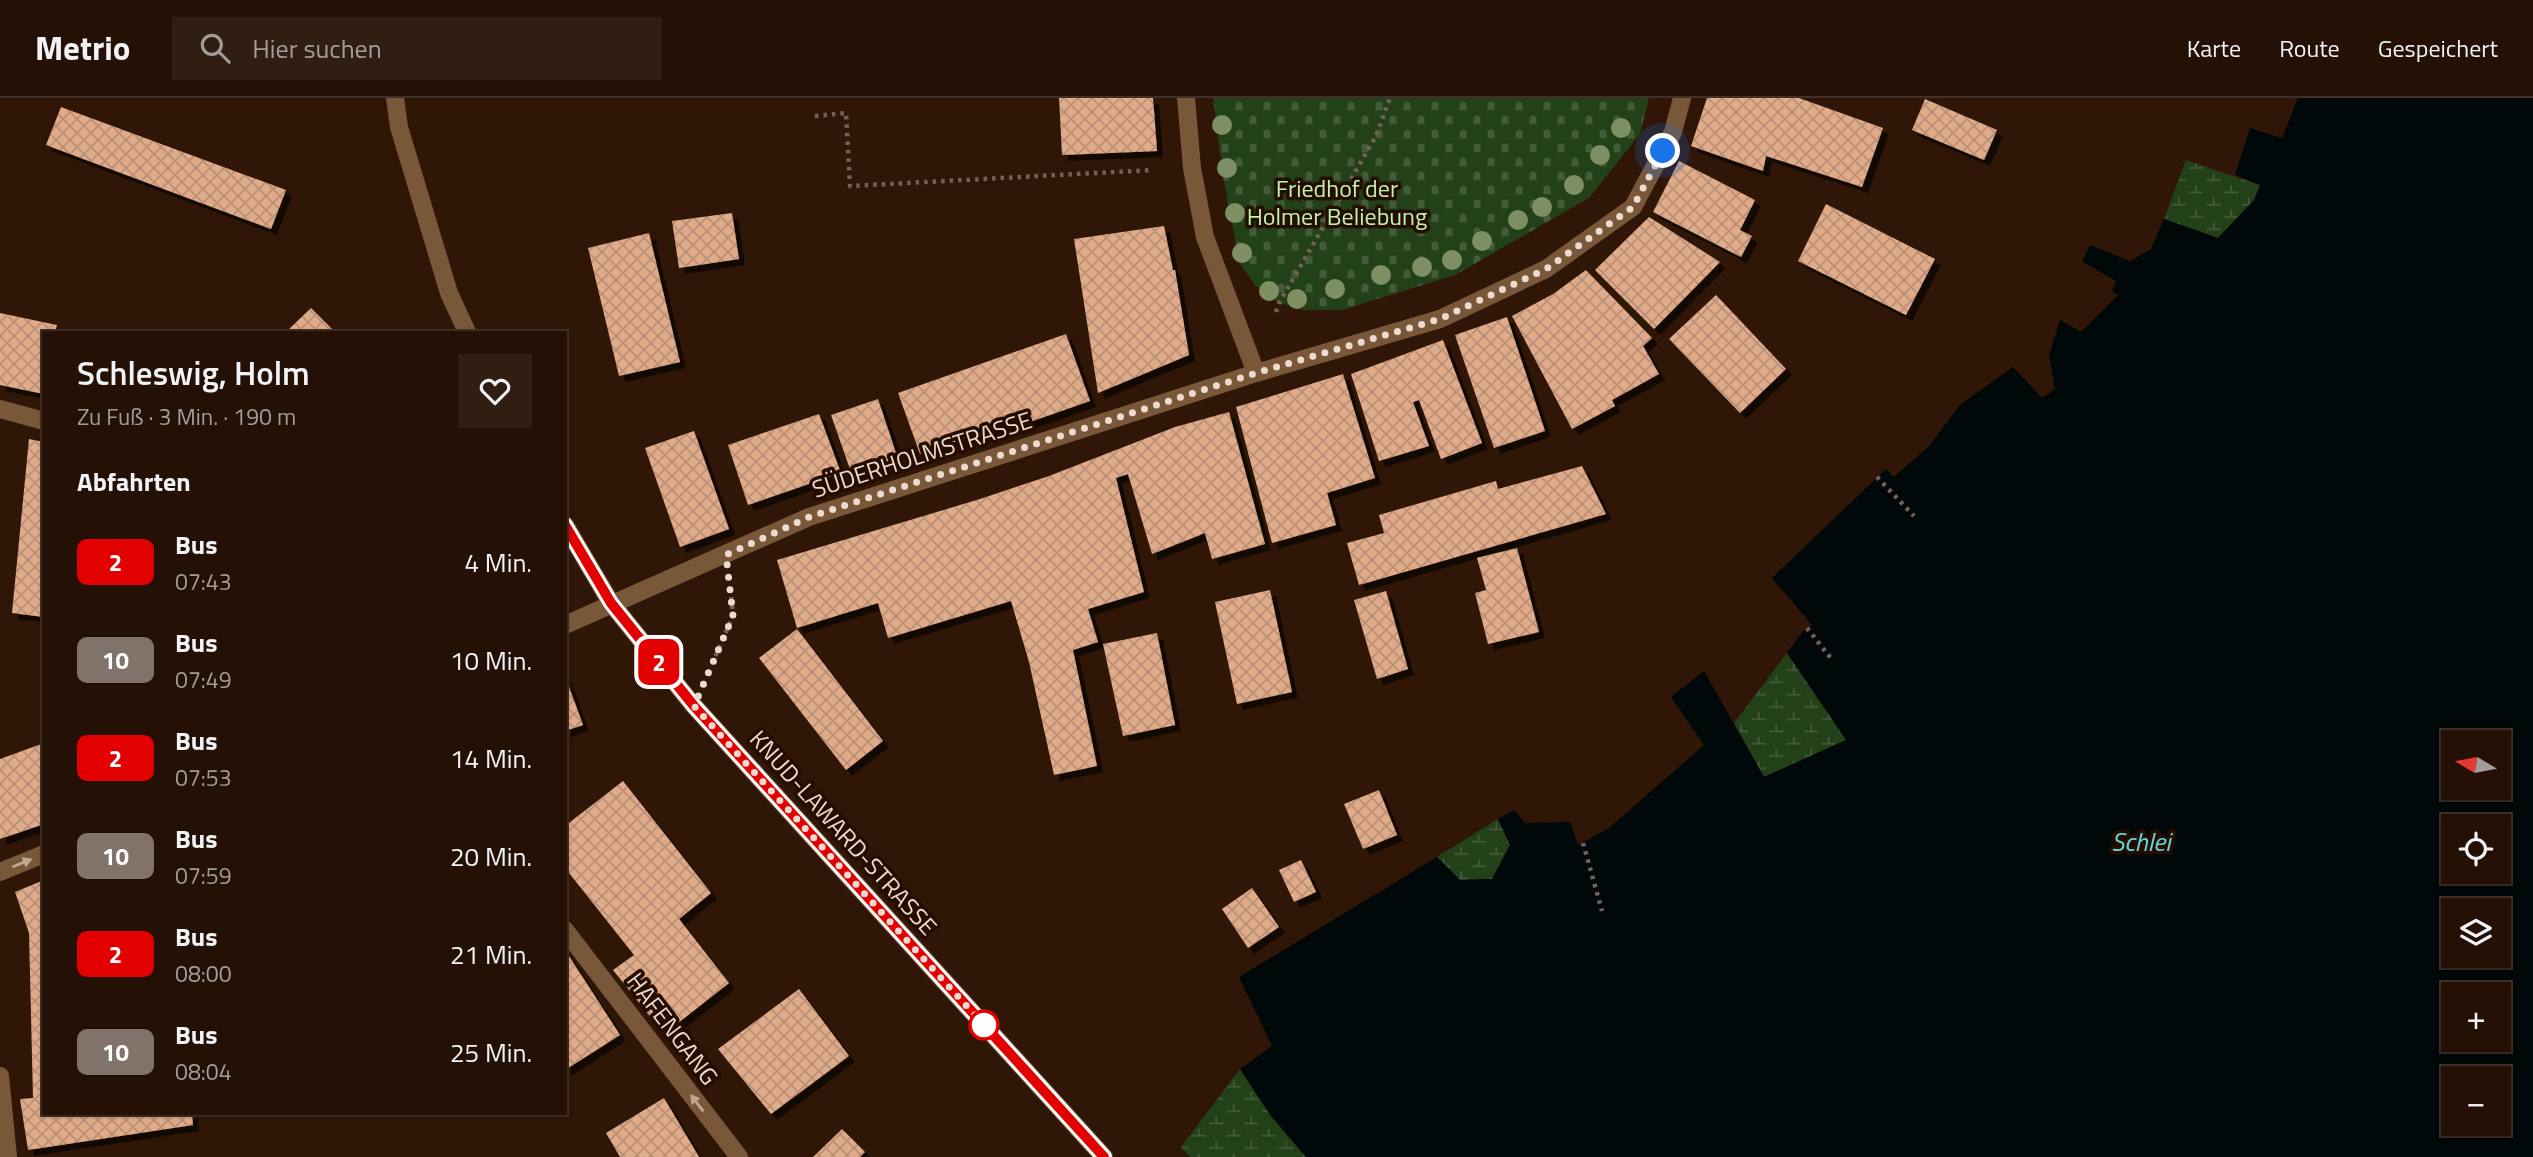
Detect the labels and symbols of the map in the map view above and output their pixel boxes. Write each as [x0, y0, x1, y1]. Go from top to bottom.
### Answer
your location [1645, 133, 1680, 168]
park label: Friedhof der Holmer Beliebung [1247, 170, 1427, 234]
street label: SÜDERHOLMSTRASSE [807, 401, 1036, 507]
line badge: 2 [636, 639, 682, 685]
street label: KNUD-LAWARD-STRASSE [742, 722, 946, 943]
north arrow [2441, 730, 2511, 800]
water label: Schlei [2111, 822, 2173, 861]
one-way arrow [12, 858, 33, 869]
street label: HAFENGANG [618, 965, 727, 1092]
unlabelled marker [969, 1010, 999, 1040]
one-way arrow [690, 1094, 705, 1112]

